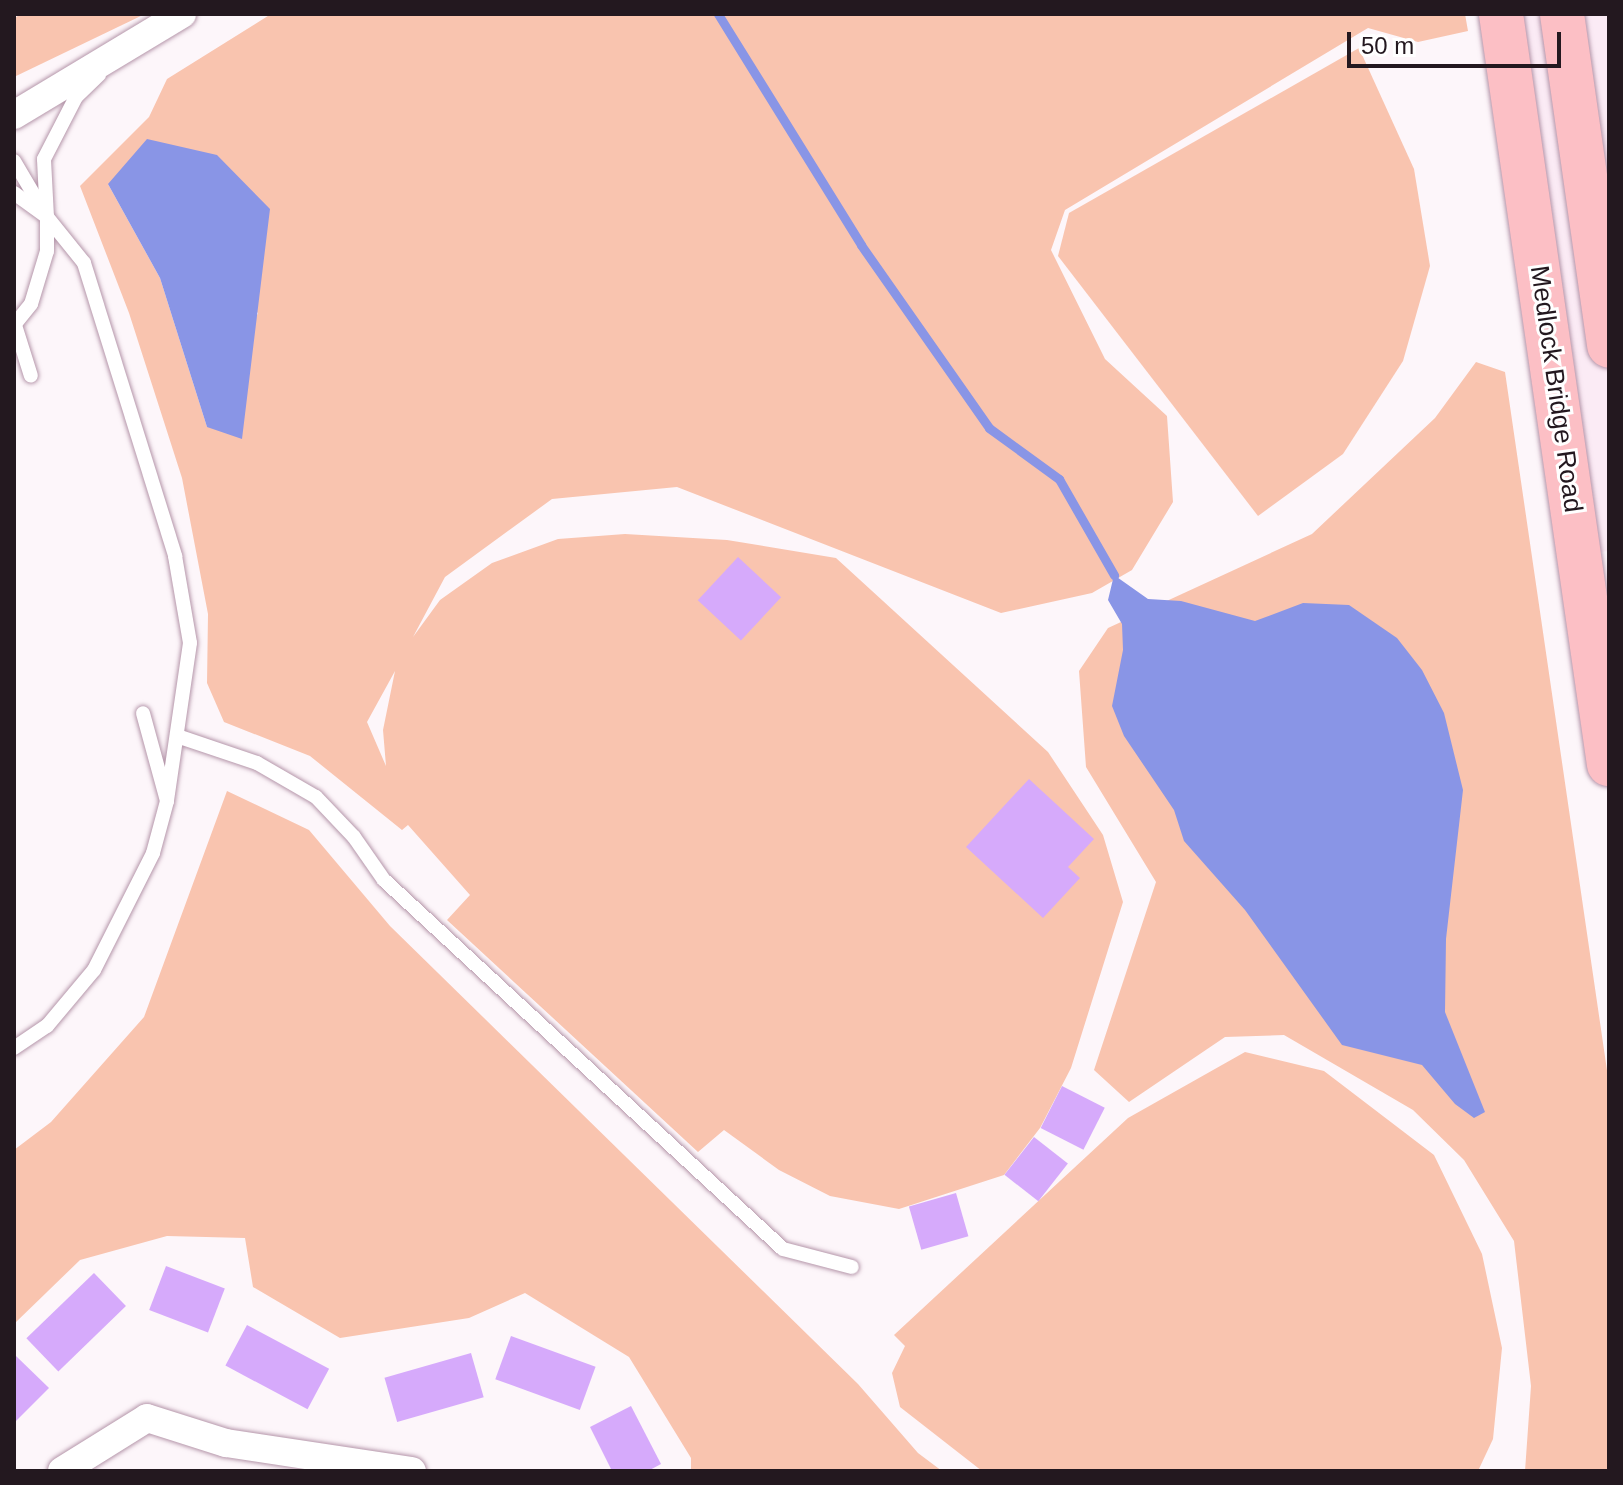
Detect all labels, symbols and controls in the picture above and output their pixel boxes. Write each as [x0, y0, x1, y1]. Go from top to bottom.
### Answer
scale bar [1351, 16, 1565, 66]
text: 50 m [1361, 32, 1414, 59]
street label: Medlock Bridge Road [1523, 264, 1589, 514]

